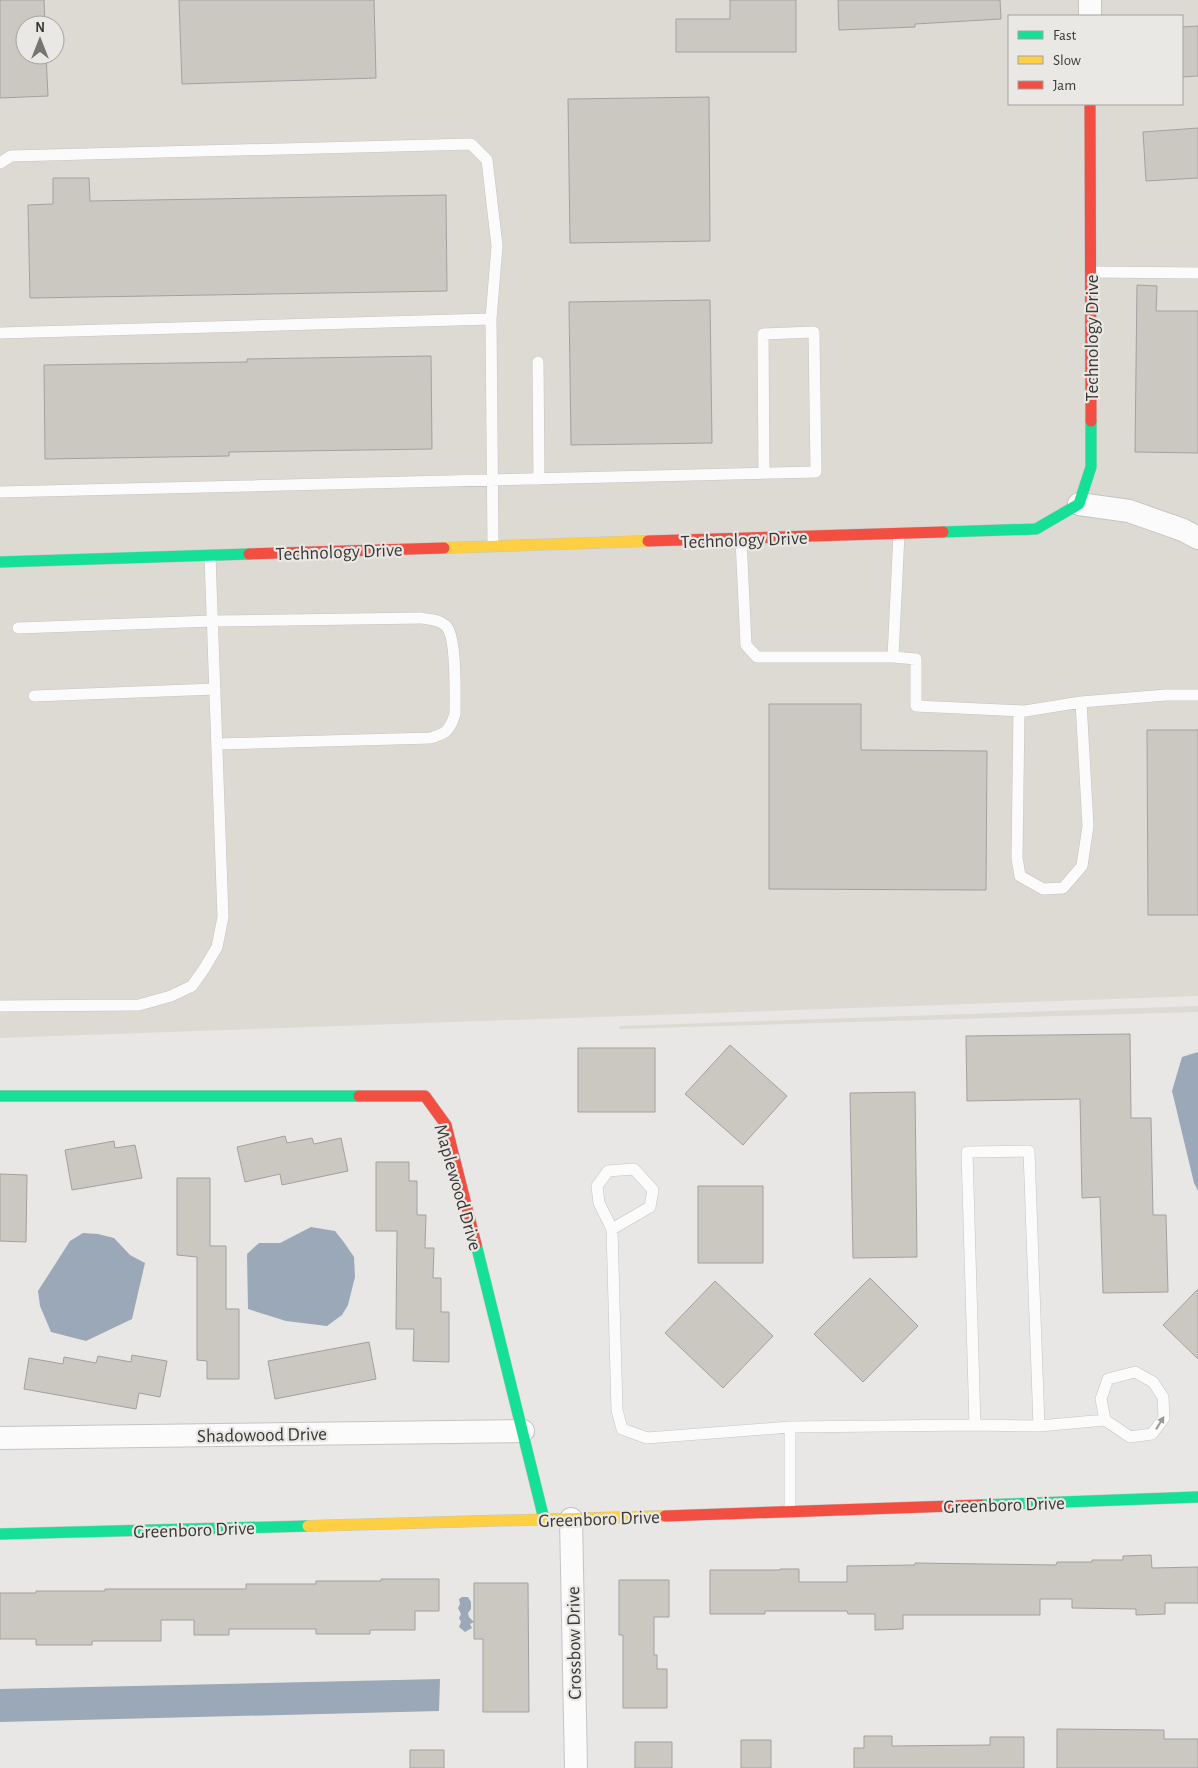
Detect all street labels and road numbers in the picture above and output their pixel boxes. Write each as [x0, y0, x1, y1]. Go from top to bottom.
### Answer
street label: Technology Drive [1083, 275, 1102, 402]
street label: Technology Drive [680, 529, 808, 552]
street label: Technology Drive [275, 541, 403, 564]
street label: Maplewood Drive [430, 1122, 485, 1253]
street label: Shadowood Drive [197, 1425, 327, 1446]
street label: Greenboro Drive [943, 1494, 1065, 1517]
street label: Greenboro Drive [538, 1508, 660, 1531]
street label: Greenboro Drive [133, 1519, 255, 1542]
street label: Crossbow Drive [564, 1586, 585, 1700]

